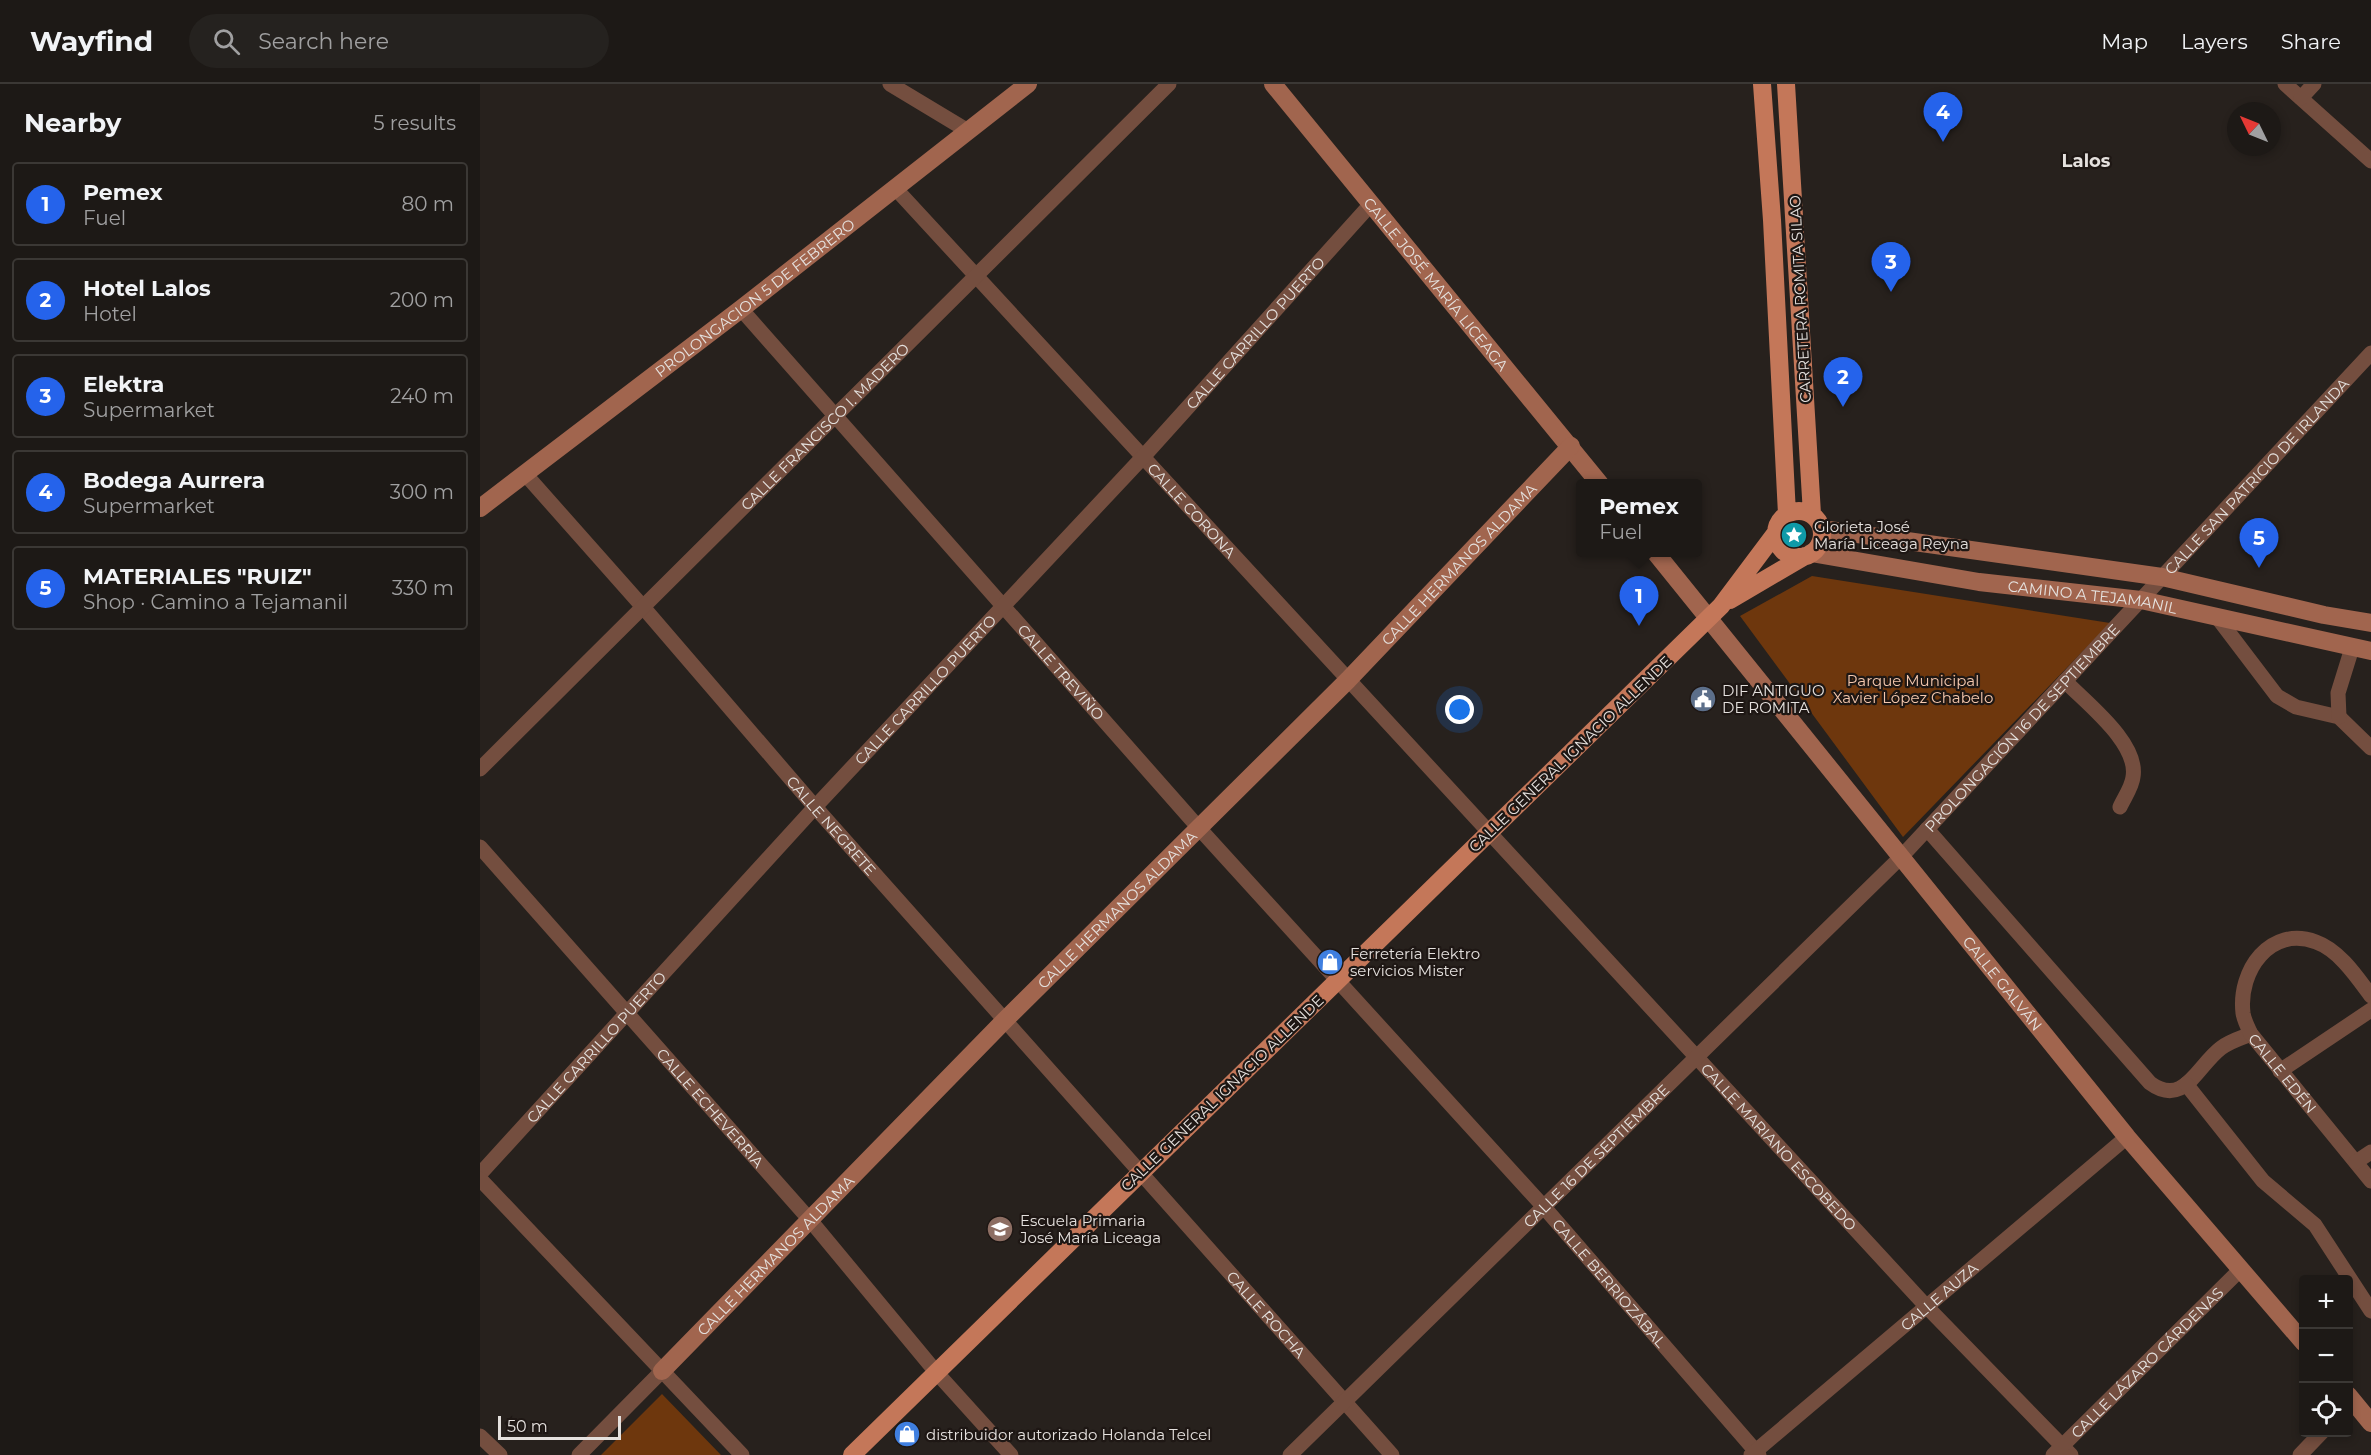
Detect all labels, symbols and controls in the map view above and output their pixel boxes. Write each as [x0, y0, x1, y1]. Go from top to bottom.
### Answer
search box [189, 14, 609, 68]
text: Wayfind [30, 24, 153, 58]
icon: search [210, 25, 243, 58]
text: Search here [258, 28, 389, 55]
text: Map [2101, 29, 2148, 54]
text: Layers [2181, 29, 2248, 54]
text: Share [2281, 29, 2341, 54]
pin: 4 [1924, 92, 1962, 142]
north arrow [2227, 102, 2281, 156]
text: Nearby [24, 107, 121, 139]
text: 5 results [373, 111, 456, 135]
district label: Lalos [2062, 150, 2111, 172]
text: Pemex [83, 179, 163, 206]
text: 1 [42, 192, 49, 216]
text: 80 m [402, 192, 454, 216]
street label: CALLE JOSÉ MARÍA LICEAGA [1360, 193, 1513, 374]
street label: CARRETERA ROMITA SILAO [1785, 195, 1815, 403]
text: Fuel [83, 206, 126, 230]
street label: PROLONGACION 5 DE FEBRERO [651, 214, 858, 381]
pin: 3 [1872, 242, 1910, 292]
street label: CALLE CARRILLO PUERTO [1182, 252, 1329, 413]
text: Hotel Lalos [83, 275, 211, 302]
text: 2 [40, 288, 51, 312]
text: 200 m [390, 288, 454, 312]
text: Hotel [83, 302, 137, 326]
street label: CALLE FRANCISCO I. MADERO [736, 339, 913, 514]
pin: 2 [1824, 358, 1862, 407]
text: Elektra [83, 371, 164, 398]
street label: CALLE SAN PATRICIO DE IRLANDA [2160, 374, 2353, 578]
text: 3 [40, 384, 51, 408]
text: 240 m [390, 384, 454, 408]
text: Supermarket [83, 398, 215, 422]
street label: CALLE CORONA [1144, 459, 1240, 561]
text: Bodega Aurrera [83, 467, 265, 494]
street label: CALLE HERMANOS ALDAMA [1377, 479, 1540, 649]
popup [1576, 479, 1702, 557]
text: 4 [39, 480, 52, 504]
text: 300 m [390, 480, 454, 504]
text: Pemex [1599, 493, 1679, 520]
text: Supermarket [83, 494, 215, 518]
place label: Glorieta José María Liceaga Reyna [1814, 517, 1969, 553]
pin: 5 [2240, 518, 2278, 568]
text: Fuel [1599, 520, 1642, 544]
place icon: Glorieta José María Liceaga Reyna [1779, 520, 1809, 550]
text: MATERIALES "RUIZ" [83, 563, 312, 590]
text: 5 [40, 576, 51, 600]
text: 330 m [392, 576, 454, 600]
pin: 1 [1620, 576, 1658, 626]
street label: CAMINO A TEJAMANIL [2007, 576, 2179, 617]
text: Shop · Camino a Tejamanil [83, 590, 348, 614]
street label: CALLE CARRILLO PUERTO [850, 610, 1000, 768]
street label: PROLONGACIÓN 16 DE SEPTIEMBRE [1920, 619, 2123, 836]
street label: CALLE TREVIÑO [1014, 620, 1109, 724]
street label: CALLE GENERAL IGNACIO ALLENDE [1465, 652, 1675, 856]
park label: Parque Municipal Xavier López Chabelo [1833, 671, 1993, 707]
place label: DIF ANTIGUO DE ROMITA [1722, 681, 1825, 717]
public building icon: DIF ANTIGUO DE ROMITA [1688, 684, 1718, 714]
your location [1445, 695, 1474, 724]
street label: CALLE NEGRETE [783, 772, 881, 879]
street label: CALLE HERMANOS ALDAMA [1033, 826, 1200, 992]
street label: CALLE GALVÁN [1959, 932, 2047, 1034]
place label: Ferretería Elektro servicios Mister [1350, 944, 1480, 980]
shop icon: Ferretería Elektro servicios Mister [1315, 947, 1345, 977]
street label: CALLE CARRILLO PUERTO [522, 967, 670, 1127]
street label: CALLE GENERAL IGNACIO ALLENDE [1117, 991, 1327, 1195]
street label: CALLE EDÉN [2245, 1029, 2321, 1117]
street label: CALLE ECHEVERRÍA [653, 1044, 769, 1171]
street label: CALLE MARIANO ESCOBEDO [1697, 1059, 1861, 1234]
street label: CALLE 16 DE SEPTIEMBRE [1519, 1080, 1673, 1231]
street label: CALLE HERMANOS ALDAMA [693, 1171, 858, 1339]
place label: Escuela Primaria José María Liceaga [1019, 1211, 1161, 1247]
school or university icon: Escuela Primaria José María Liceaga [985, 1214, 1015, 1244]
street label: CALLE BERRIOZÁBAL [1549, 1215, 1671, 1351]
street label: CALLE AUZA [1896, 1258, 1982, 1334]
street label: CALLE ROCHA [1223, 1267, 1310, 1361]
map controls [2299, 1275, 2353, 1437]
button: + [2299, 1275, 2353, 1329]
street label: CALLE LÁZARO CÁRDENAS [2067, 1283, 2227, 1442]
button: − [2299, 1329, 2353, 1383]
button: locate [2299, 1383, 2353, 1437]
scale bar [498, 1413, 621, 1440]
text: 50 m [507, 1417, 548, 1436]
shop icon: distribuidor autorizado Holanda Telcel [892, 1419, 922, 1449]
place label: distribuidor autorizado Holanda Telcel [926, 1425, 1211, 1444]

